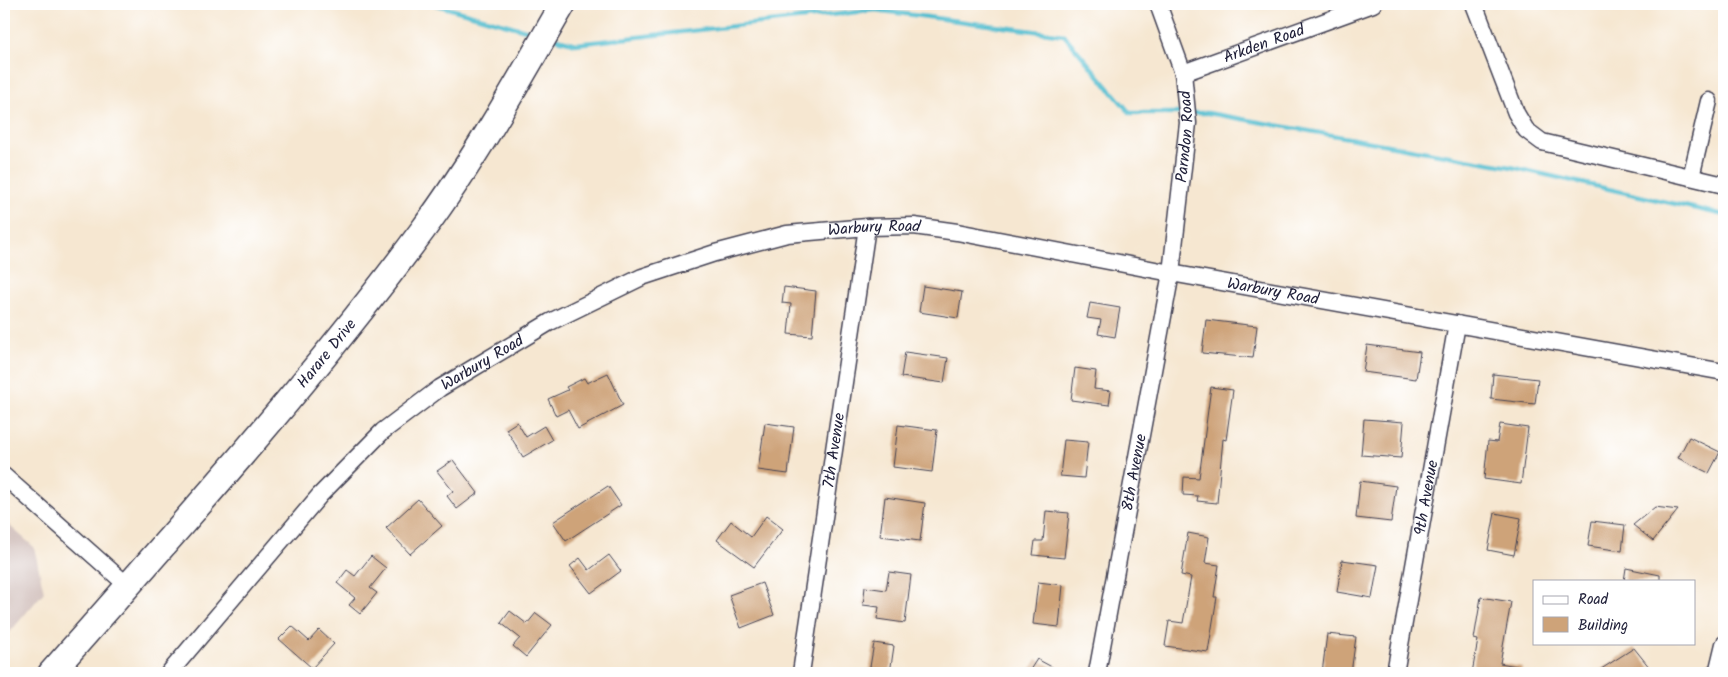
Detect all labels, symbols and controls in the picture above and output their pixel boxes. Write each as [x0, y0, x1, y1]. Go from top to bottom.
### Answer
street label: Arkden Road [1220, 17, 1309, 70]
street label: Parndon Road [1169, 88, 1200, 184]
street label: Warbury Road [827, 213, 923, 243]
street label: Warbury Road [1225, 271, 1322, 312]
street label: Harare Drive [291, 313, 363, 394]
street label: Warbury Road [436, 327, 529, 397]
street label: 7th Avenue [816, 411, 852, 490]
street label: 8th Avenue [1115, 432, 1153, 513]
street label: 9th Avenue [1407, 458, 1445, 537]
legend [1533, 580, 1696, 644]
text: Road [1578, 588, 1609, 612]
text: Building [1578, 614, 1628, 638]

